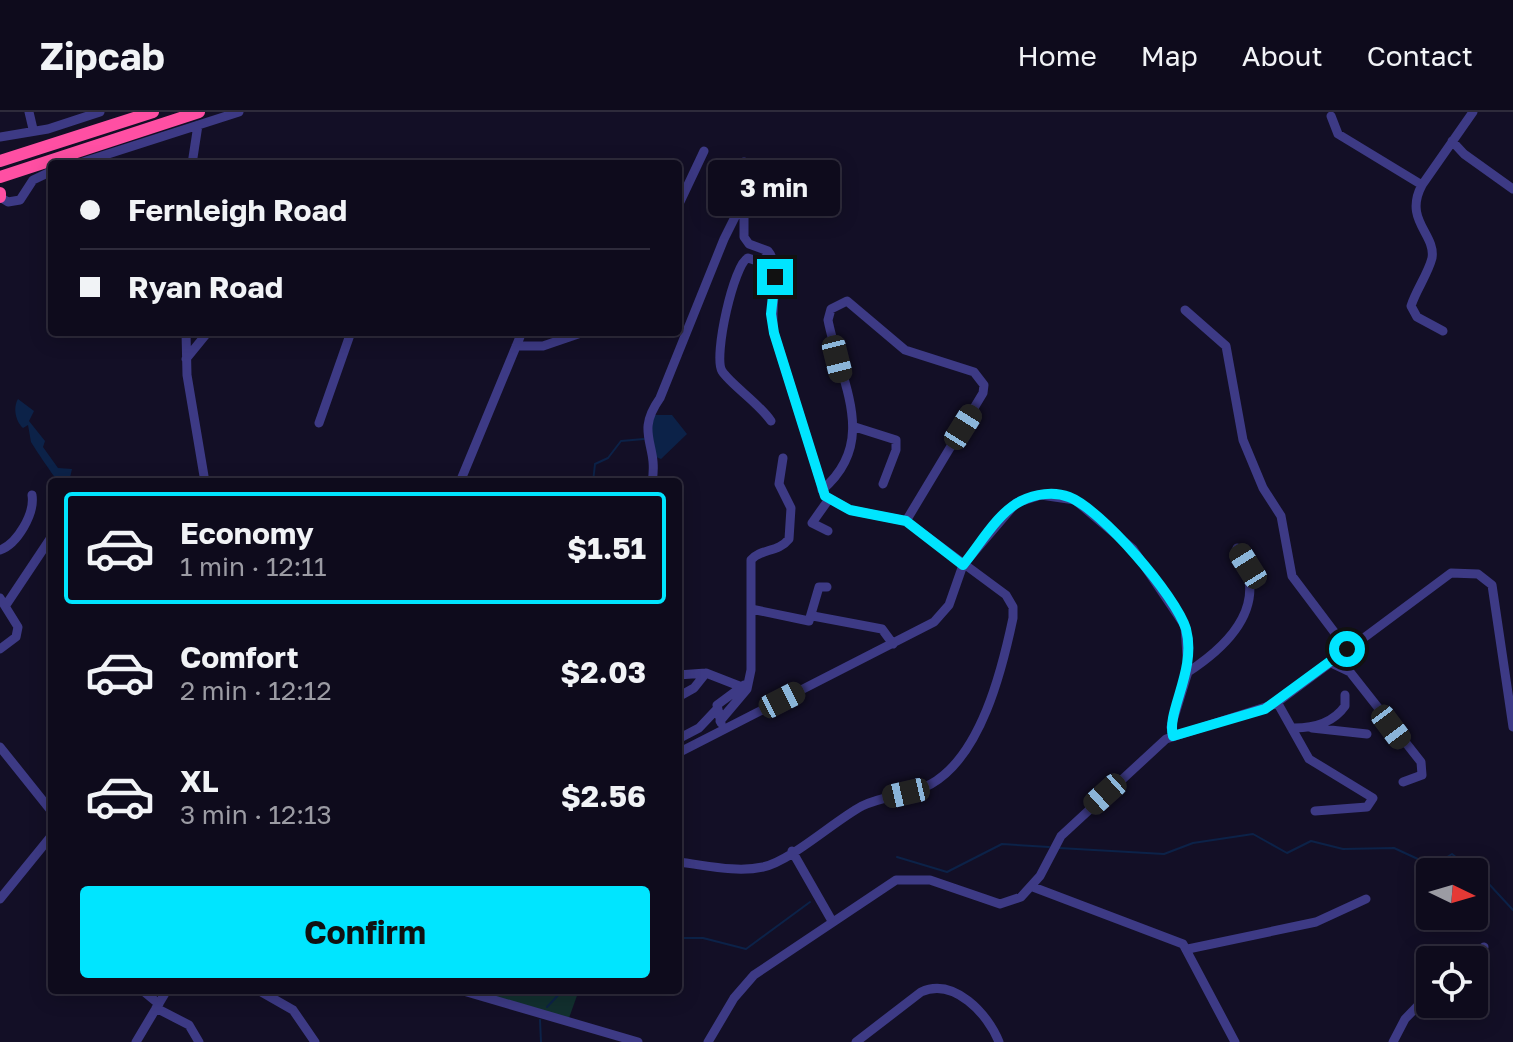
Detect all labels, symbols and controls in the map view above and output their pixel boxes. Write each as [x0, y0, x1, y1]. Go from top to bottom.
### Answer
text: Zipcab [40, 33, 165, 78]
text: Home [1018, 39, 1097, 72]
text: Map [1141, 39, 1198, 72]
text: About [1242, 39, 1323, 72]
text: Contact [1367, 39, 1473, 72]
callout: 3 min [709, 161, 841, 217]
text: 3 min [740, 172, 808, 203]
text: Fernleigh Road [128, 192, 347, 228]
route end [757, 259, 793, 295]
text: Ryan Road [128, 269, 283, 305]
car [820, 333, 854, 385]
car [940, 400, 986, 454]
icon: car [84, 512, 156, 584]
text: Economy [180, 515, 314, 551]
text: $1.51 [567, 530, 646, 566]
car [1225, 539, 1271, 593]
text: 1 min · 12:11 [180, 551, 327, 582]
route start [1329, 631, 1365, 667]
icon: car [84, 636, 156, 708]
text: Comfort [180, 639, 299, 675]
text: $2.03 [560, 654, 646, 690]
text: 2 min · 12:12 [180, 675, 332, 706]
car [755, 678, 809, 722]
car [1367, 701, 1415, 753]
icon: car [84, 760, 156, 832]
text: XL [180, 763, 219, 799]
car [1079, 769, 1131, 819]
car [880, 776, 932, 810]
text: $2.56 [561, 778, 646, 814]
text: 3 min · 12:13 [180, 799, 332, 830]
north arrow [1416, 858, 1488, 930]
map controls [1416, 858, 1488, 1018]
button: Confirm [80, 886, 650, 978]
button: locate [1416, 946, 1488, 1018]

